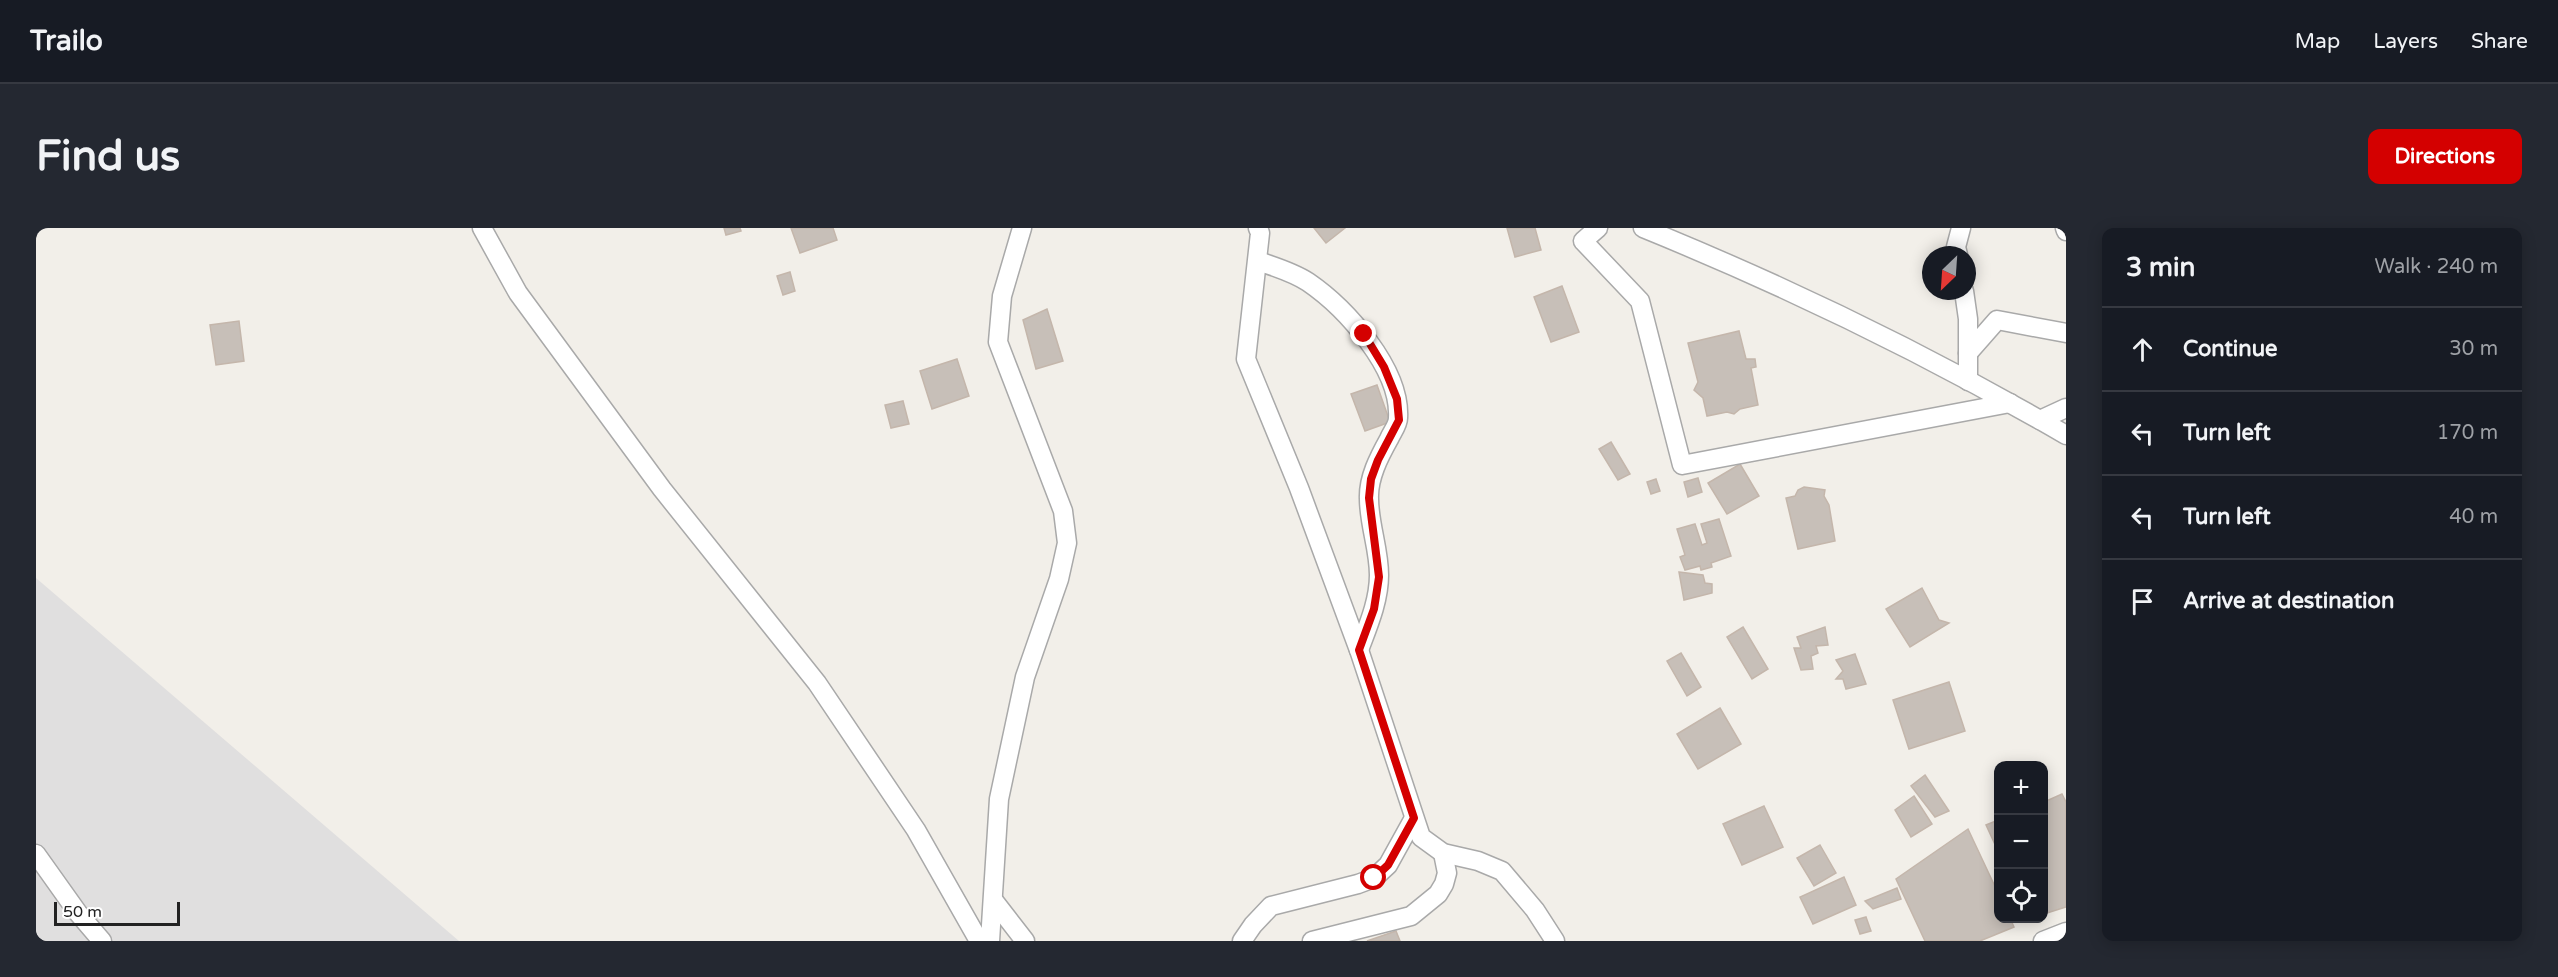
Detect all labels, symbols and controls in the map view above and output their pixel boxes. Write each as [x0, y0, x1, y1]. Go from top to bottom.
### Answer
text: Trailo [30, 24, 103, 58]
text: Map [2295, 29, 2340, 54]
text: Layers [2373, 29, 2438, 54]
text: Share [2471, 29, 2528, 54]
button: Directions [2368, 129, 2522, 184]
text: Find us [36, 131, 180, 182]
north arrow [1922, 246, 1976, 300]
text: 3 min [2126, 252, 2195, 283]
text: Walk · 240 m [2375, 255, 2498, 279]
route end [1350, 320, 1376, 346]
icon: ahead [2126, 333, 2159, 366]
text: Continue [2183, 336, 2278, 362]
text: 30 m [2449, 337, 2498, 361]
icon: left [2126, 417, 2159, 450]
text: Turn left [2183, 420, 2271, 446]
text: 170 m [2437, 421, 2498, 445]
icon: left [2126, 501, 2159, 534]
text: Turn left [2183, 504, 2271, 530]
text: 40 m [2449, 505, 2498, 529]
icon: arrive [2126, 585, 2159, 618]
text: Arrive at destination [2183, 588, 2394, 614]
map controls [1994, 761, 2048, 923]
button: + [1994, 761, 2048, 815]
button: − [1994, 815, 2048, 869]
route start [1360, 864, 1386, 890]
button: locate [1994, 869, 2048, 923]
scale bar [54, 899, 180, 926]
text: 50 m [63, 902, 102, 922]

